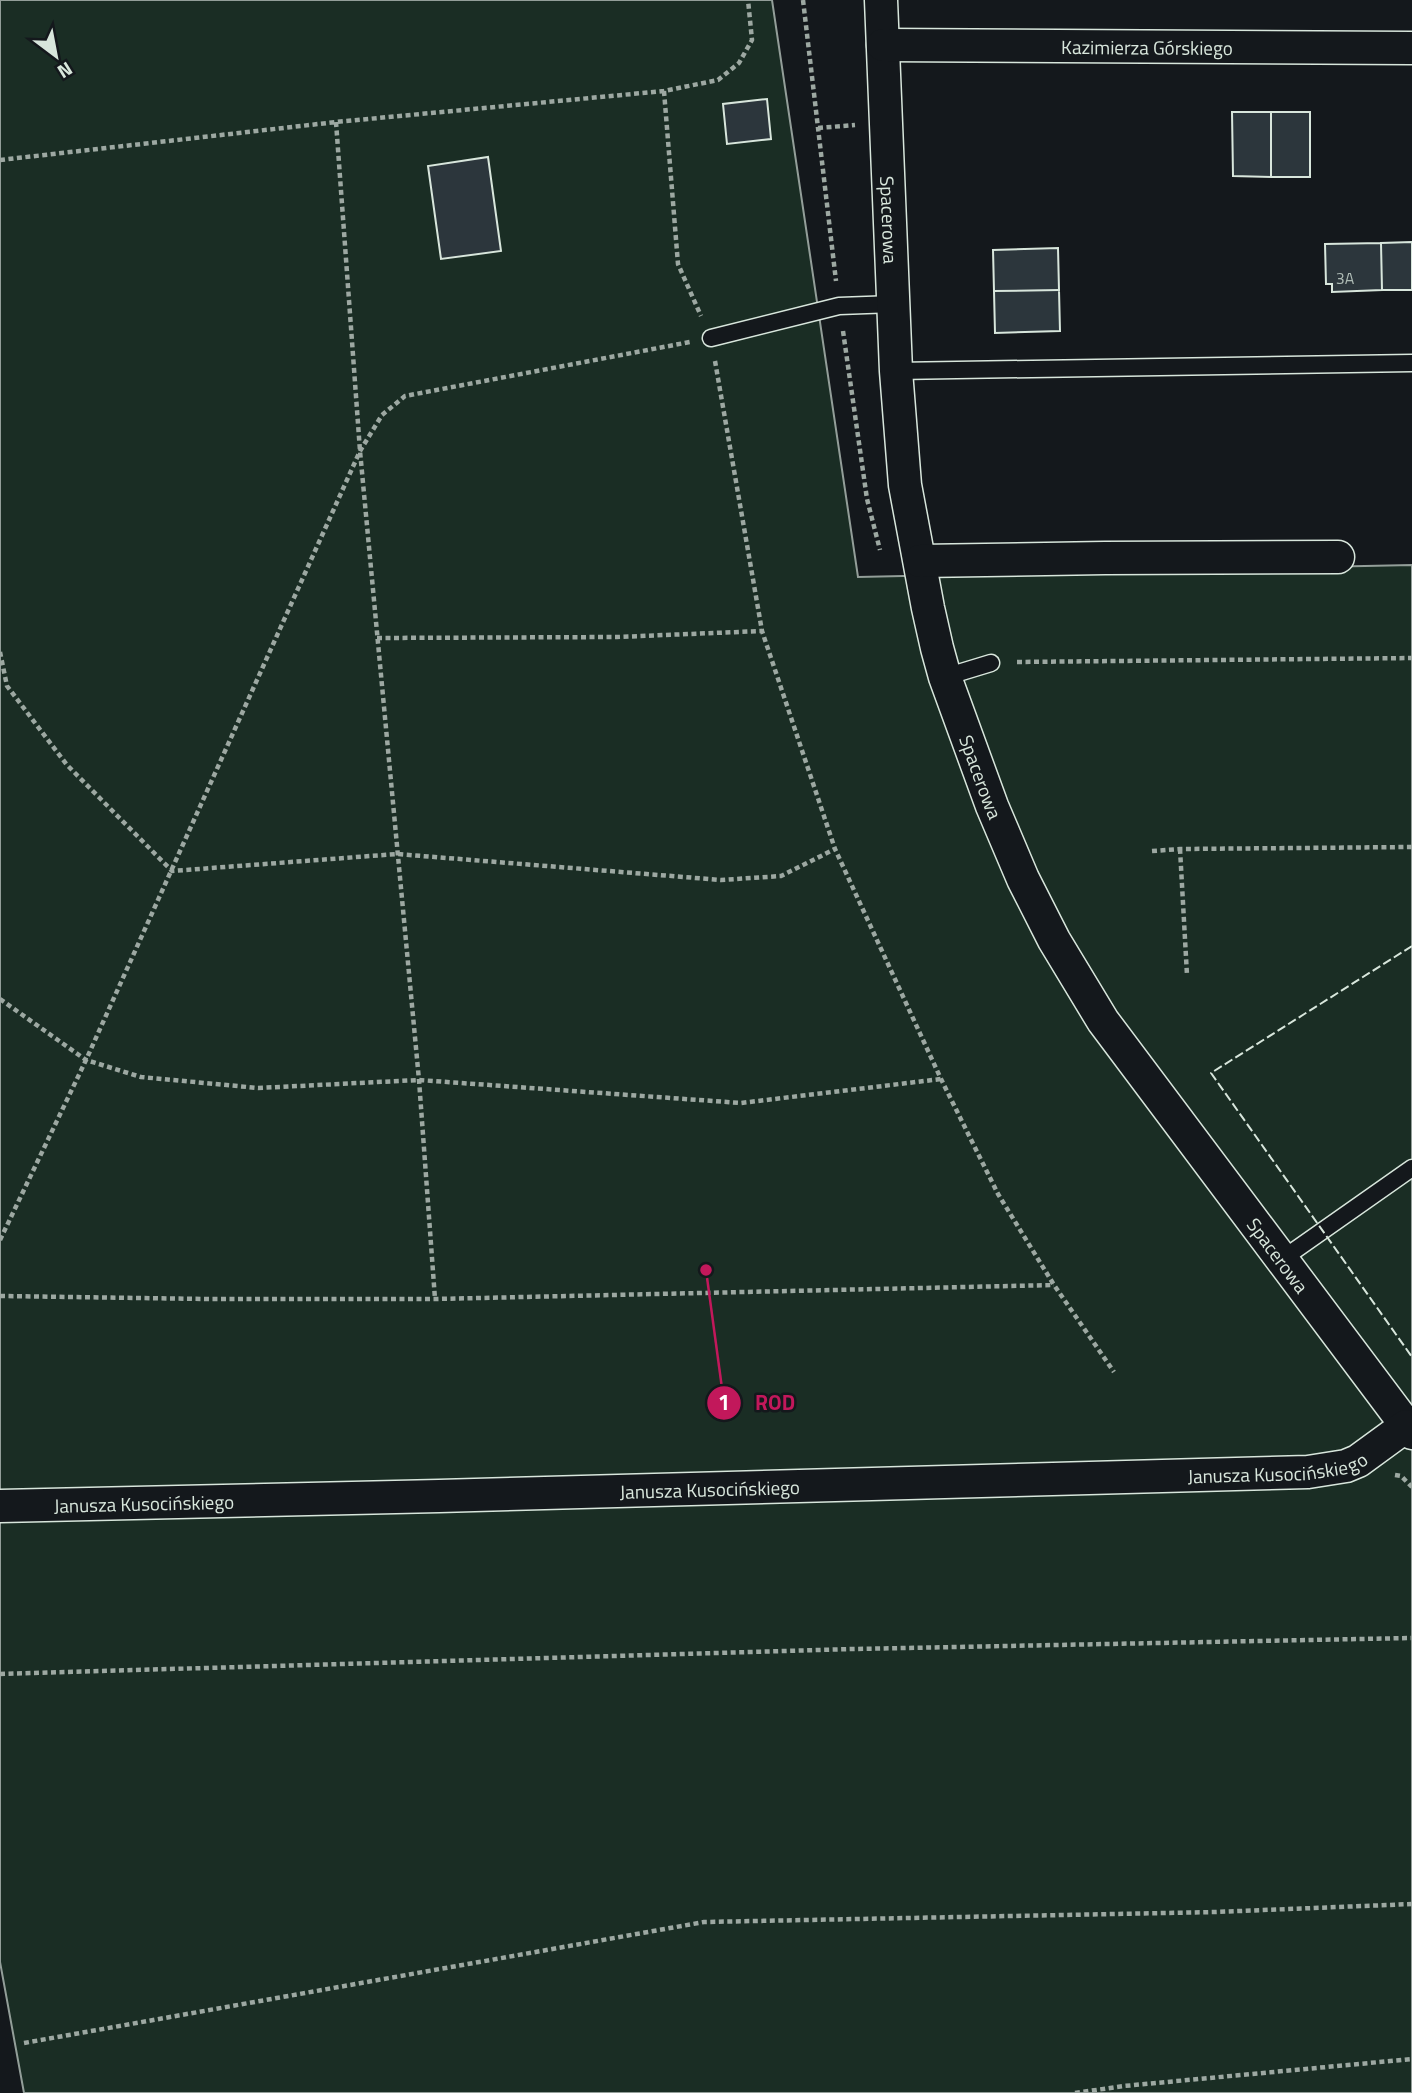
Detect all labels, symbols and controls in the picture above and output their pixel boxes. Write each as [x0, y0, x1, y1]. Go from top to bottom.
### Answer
north arrow [21, 21, 91, 91]
street label: Kazimierza Górskiego [1061, 32, 1233, 61]
text: N [52, 55, 79, 87]
street label: Spacerowa [874, 175, 906, 265]
house number: 3A [1336, 266, 1355, 290]
street label: Spacerowa [953, 730, 1011, 824]
street label: Spacerowa [1240, 1211, 1317, 1299]
callout: ROD [706, 1382, 809, 1424]
text: 1 [718, 1386, 730, 1418]
text: ROD [755, 1386, 795, 1418]
street label: Janusza Kusocińskiego [1187, 1444, 1373, 1490]
street label: Janusza Kusocińskiego [619, 1472, 800, 1506]
street label: Janusza Kusocińskiego [53, 1486, 234, 1519]

